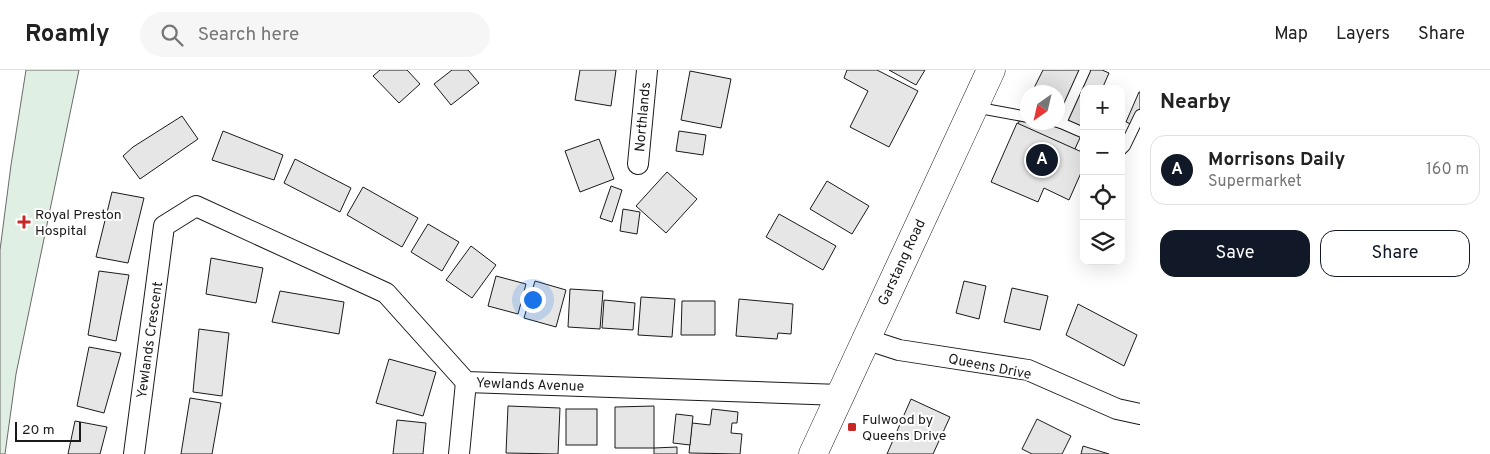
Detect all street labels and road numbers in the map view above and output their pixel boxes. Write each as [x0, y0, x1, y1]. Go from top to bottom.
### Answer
street label: Northlands [632, 82, 655, 153]
street label: Garstang Road [875, 217, 930, 309]
street label: Yewlands Crescent [134, 281, 167, 400]
street label: Queens Drive [947, 351, 1033, 384]
street label: Yewlands Avenue [476, 375, 584, 396]

